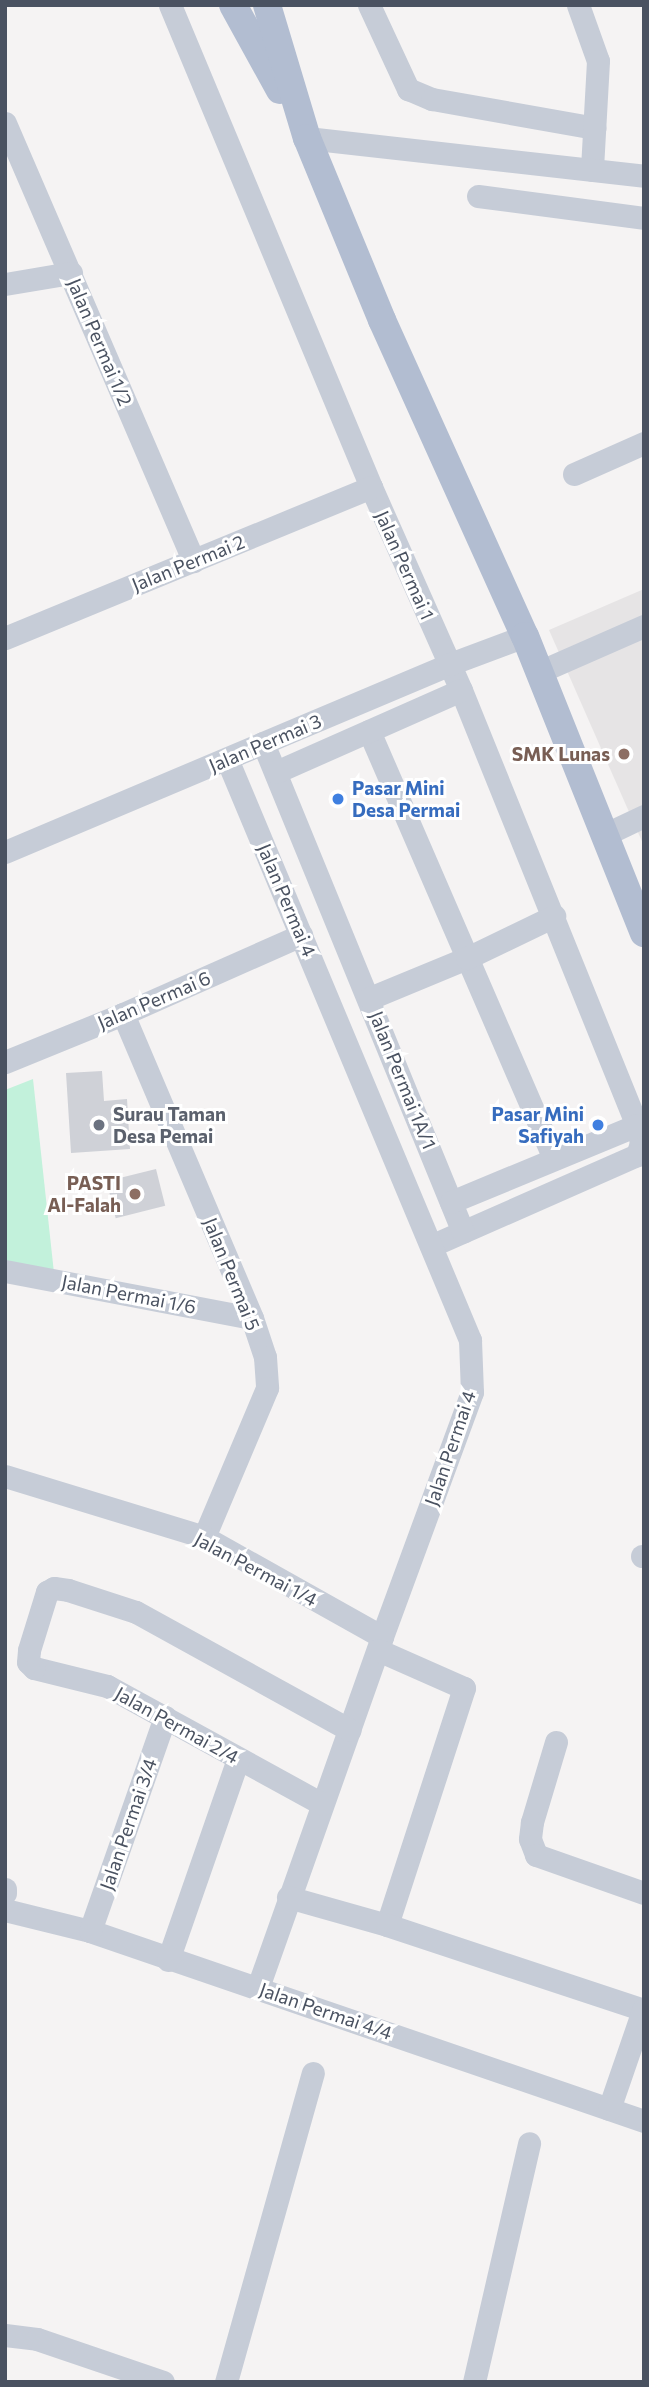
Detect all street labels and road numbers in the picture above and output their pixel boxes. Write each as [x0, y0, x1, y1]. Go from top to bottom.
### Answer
street label: Jalan Permai 1/2 [63, 275, 137, 409]
street label: Jalan Permai 1 [371, 507, 439, 623]
street label: Jalan Permai 2 [128, 530, 248, 596]
street label: Jalan Permai 3 [205, 709, 325, 777]
street label: Jalan Permai 4 [253, 840, 321, 960]
street label: Jalan Permai 6 [94, 966, 214, 1034]
street label: Jalan Permai 1A/1 [365, 1008, 441, 1152]
street label: Jalan Permai 5 [199, 1214, 265, 1334]
street label: Jalan Permai 1/6 [60, 1270, 198, 1318]
street label: Jalan Permai 4 [420, 1387, 480, 1509]
street label: Jalan Permai 1/4 [191, 1527, 321, 1611]
street label: Jalan Permai 2/4 [111, 1682, 243, 1768]
street label: Jalan Permai 3/4 [95, 1755, 161, 1893]
street label: Jalan Permai 4/4 [257, 1978, 395, 2044]

